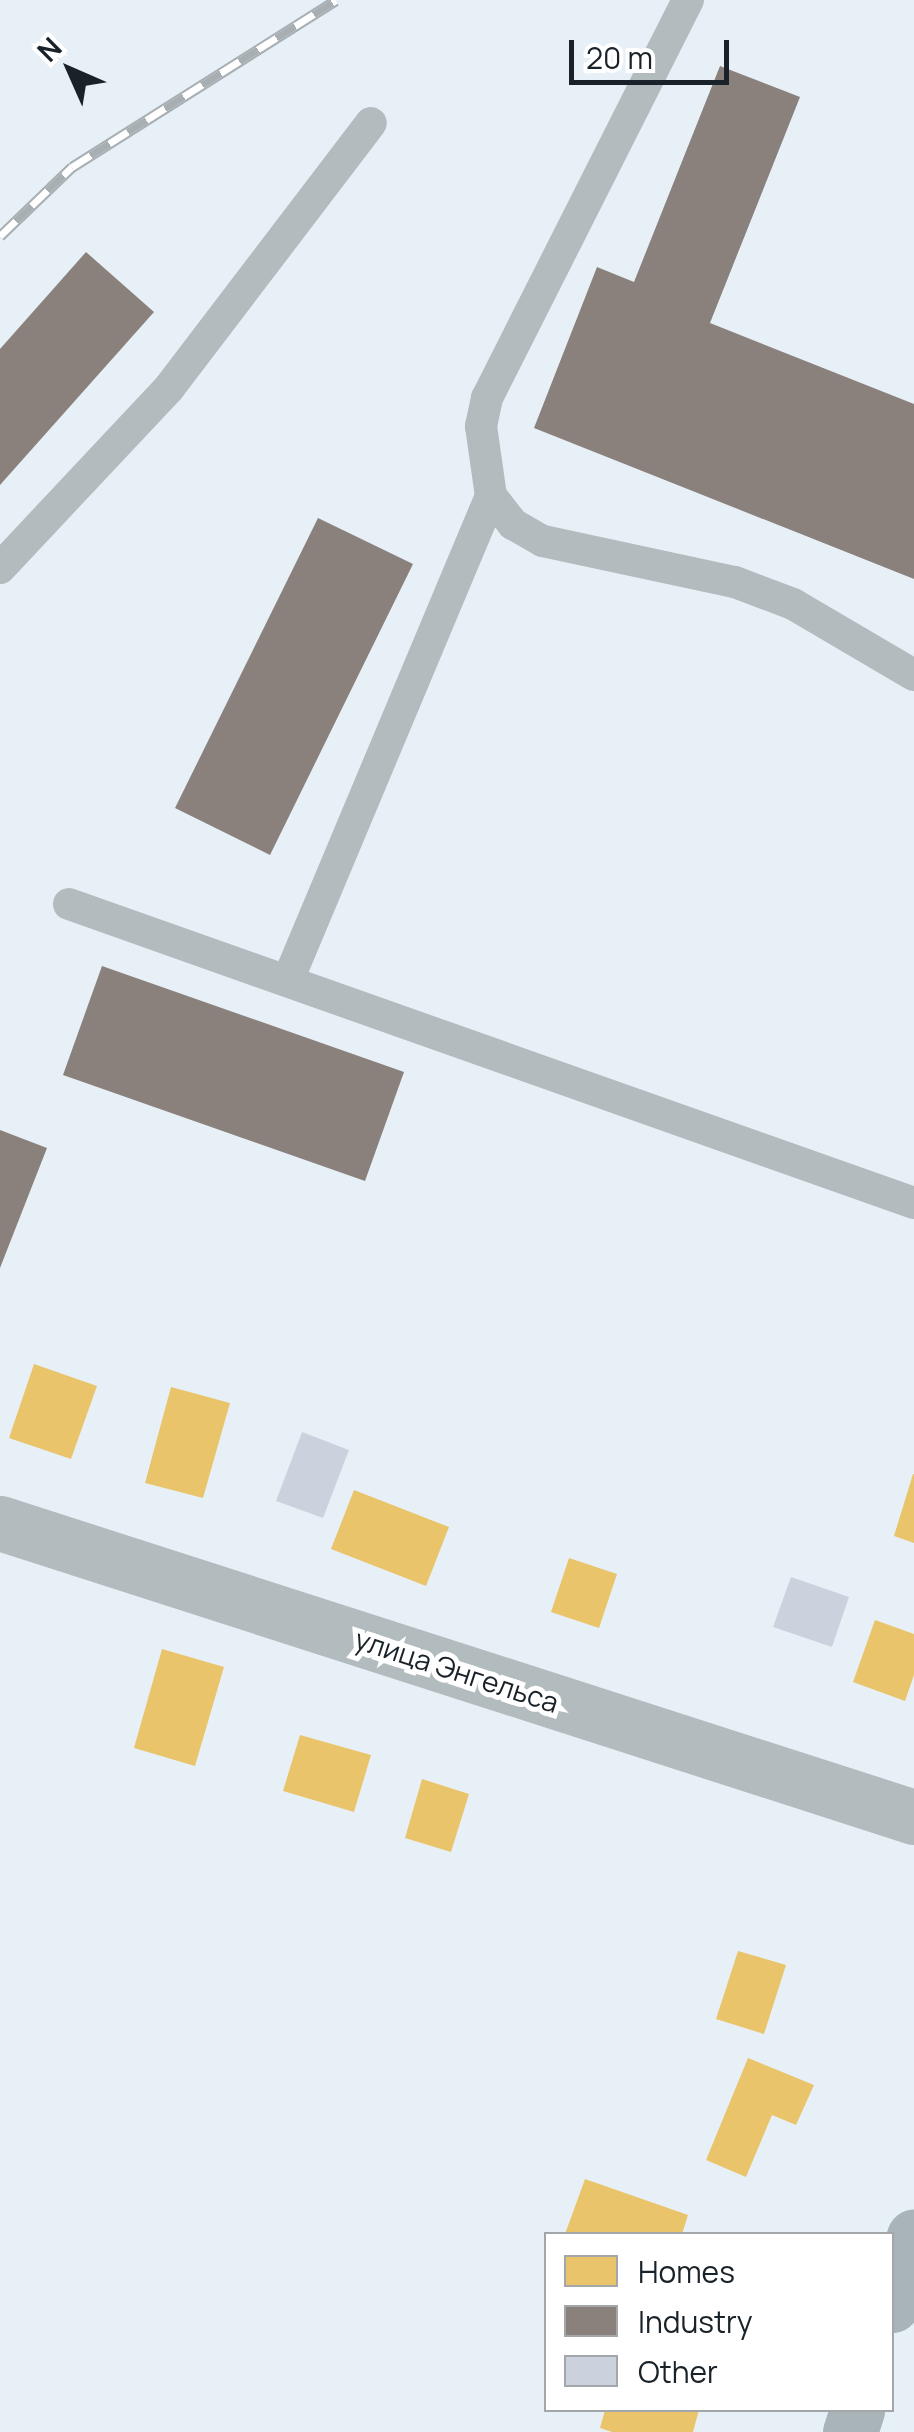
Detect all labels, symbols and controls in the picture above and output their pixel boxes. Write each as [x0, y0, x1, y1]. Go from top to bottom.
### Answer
north arrow [20, 20, 120, 120]
scale bar [574, 20, 734, 82]
text: N [28, 28, 69, 69]
text: 20 m [586, 37, 653, 78]
street label: улица Энгельса [351, 1621, 563, 1719]
legend [544, 2232, 894, 2412]
text: Homes [638, 2251, 735, 2292]
text: Industry [638, 2301, 753, 2342]
text: Other [638, 2351, 718, 2392]

